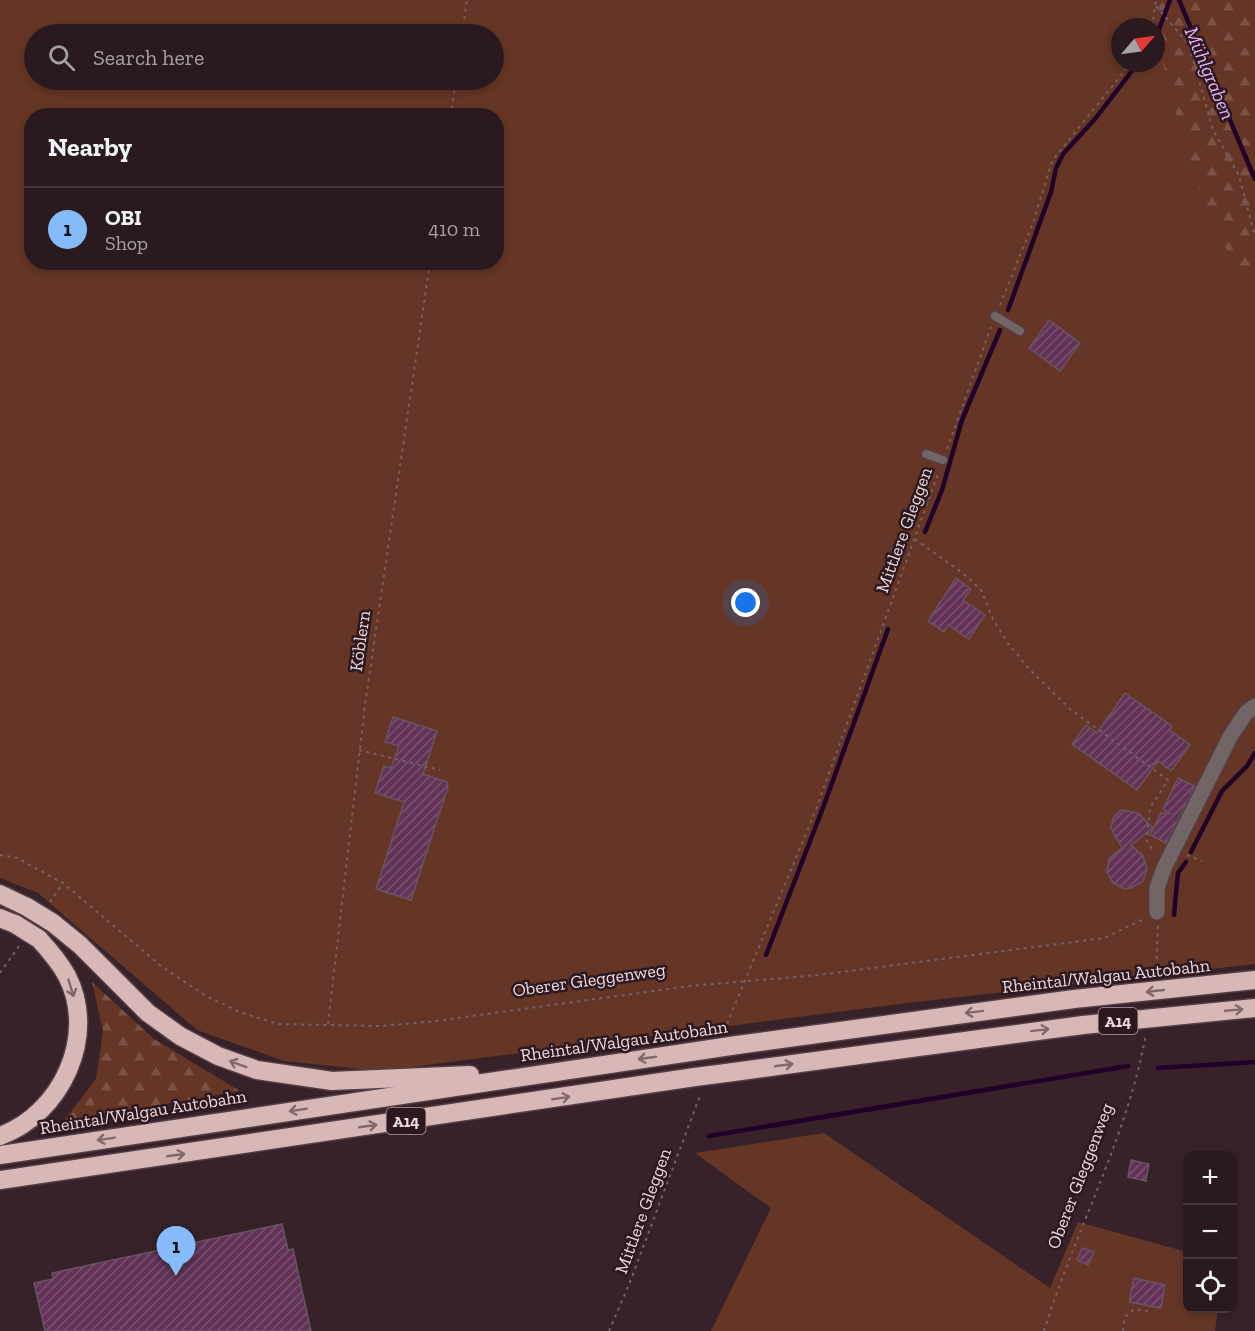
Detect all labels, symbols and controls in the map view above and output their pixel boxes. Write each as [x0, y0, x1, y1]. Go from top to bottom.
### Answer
north arrow [1111, 18, 1165, 72]
water label: Mühlgraben [1180, 23, 1240, 123]
search box [24, 24, 504, 90]
icon: search [45, 41, 78, 74]
text: Search here [93, 44, 204, 71]
text: Nearby [48, 131, 132, 163]
text: OBI [105, 204, 142, 231]
text: 1 [63, 217, 72, 241]
text: 410 m [428, 217, 480, 241]
text: Shop [105, 231, 148, 255]
street label: Mittlere Gleggen [871, 464, 937, 596]
your location [731, 588, 760, 617]
street label: Köblern [345, 609, 375, 673]
street label: Rheintal/Walgau Autobahn [1001, 954, 1212, 998]
street label: Oberer Gleggenweg [511, 958, 667, 1002]
one-way arrow [66, 978, 77, 997]
one-way arrow [1146, 985, 1165, 996]
one-way arrow [1224, 1004, 1243, 1015]
one-way arrow [965, 1007, 985, 1018]
road number: A14 [1098, 1008, 1138, 1034]
street label: Rheintal/Walgau Autobahn [519, 1015, 730, 1066]
one-way arrow [1030, 1025, 1050, 1036]
one-way arrow [637, 1053, 657, 1064]
one-way arrow [230, 1057, 248, 1068]
one-way arrow [774, 1060, 793, 1071]
street label: Rheintal/Walgau Autobahn [38, 1085, 249, 1139]
one-way arrow [551, 1092, 571, 1103]
street label: Oberer Gleggenweg [1042, 1100, 1118, 1252]
one-way arrow [289, 1105, 309, 1116]
road number: A14 [386, 1108, 426, 1134]
one-way arrow [358, 1121, 378, 1132]
one-way arrow [96, 1134, 116, 1145]
street label: Mittlere Gleggen [610, 1145, 676, 1277]
one-way arrow [165, 1150, 185, 1161]
map controls [1183, 1151, 1237, 1313]
button: + [1183, 1151, 1237, 1205]
button: − [1183, 1205, 1237, 1259]
pin: 1 [156, 1226, 195, 1276]
button: locate [1183, 1259, 1237, 1313]

